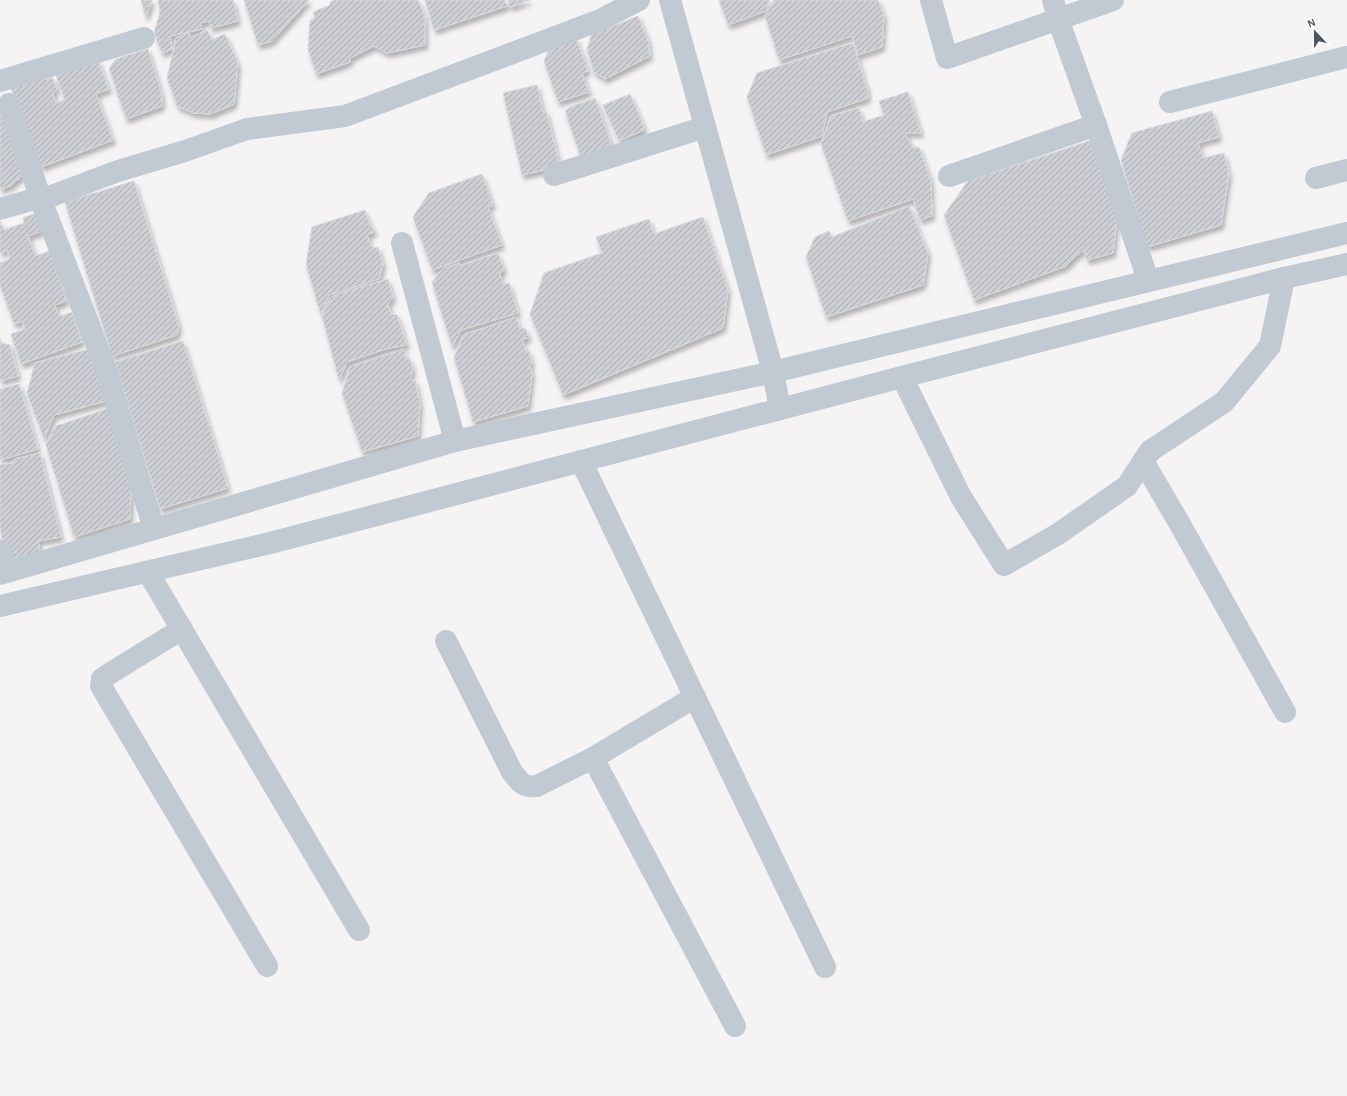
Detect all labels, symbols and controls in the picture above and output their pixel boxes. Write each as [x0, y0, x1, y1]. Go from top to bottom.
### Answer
north arrow [1295, 12, 1335, 52]
text: N [1306, 17, 1317, 30]

